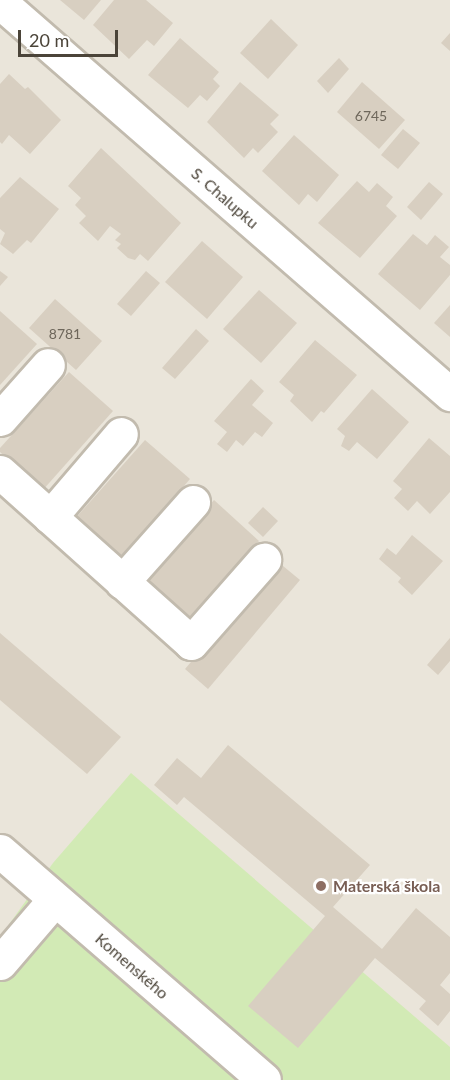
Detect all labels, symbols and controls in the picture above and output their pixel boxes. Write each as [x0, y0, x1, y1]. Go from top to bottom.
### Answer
scale bar [21, 18, 122, 56]
text: 20 m [29, 29, 69, 51]
house number: 6745 [355, 108, 387, 124]
street label: S. Chalupku [187, 164, 263, 232]
house number: 8781 [49, 326, 81, 342]
place label: Materská škola [333, 876, 440, 896]
marker: Materská škola [314, 879, 328, 893]
street label: Komenského [91, 929, 173, 1003]

